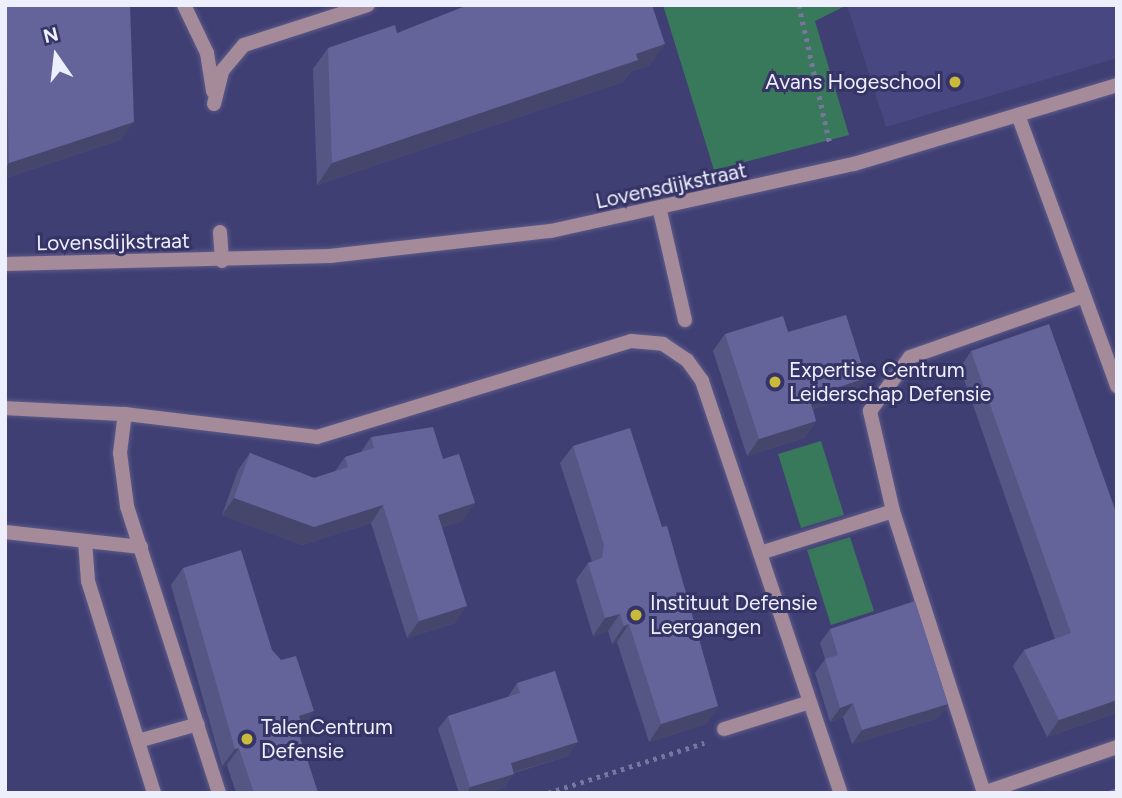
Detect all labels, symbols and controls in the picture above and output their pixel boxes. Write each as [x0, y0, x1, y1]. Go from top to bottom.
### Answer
north arrow [21, 21, 91, 91]
text: N [41, 22, 61, 48]
place label: Avans Hogeschool [765, 69, 941, 95]
marker: Avans Hogeschool [947, 74, 963, 90]
street label: Lovensdijkstraat [593, 158, 749, 214]
street label: Lovensdijkstraat [36, 228, 190, 256]
place label: Expertise Centrum Leiderschap Defensie [789, 357, 991, 407]
marker: Expertise Centrum Leiderschap Defensie [767, 374, 783, 390]
place label: Instituut Defensie Leergangen [650, 590, 817, 640]
marker: Instituut Defensie Leergangen [628, 607, 644, 623]
place label: TalenCentrum Defensie [261, 714, 393, 764]
marker: TalenCentrum Defensie [239, 731, 255, 747]

